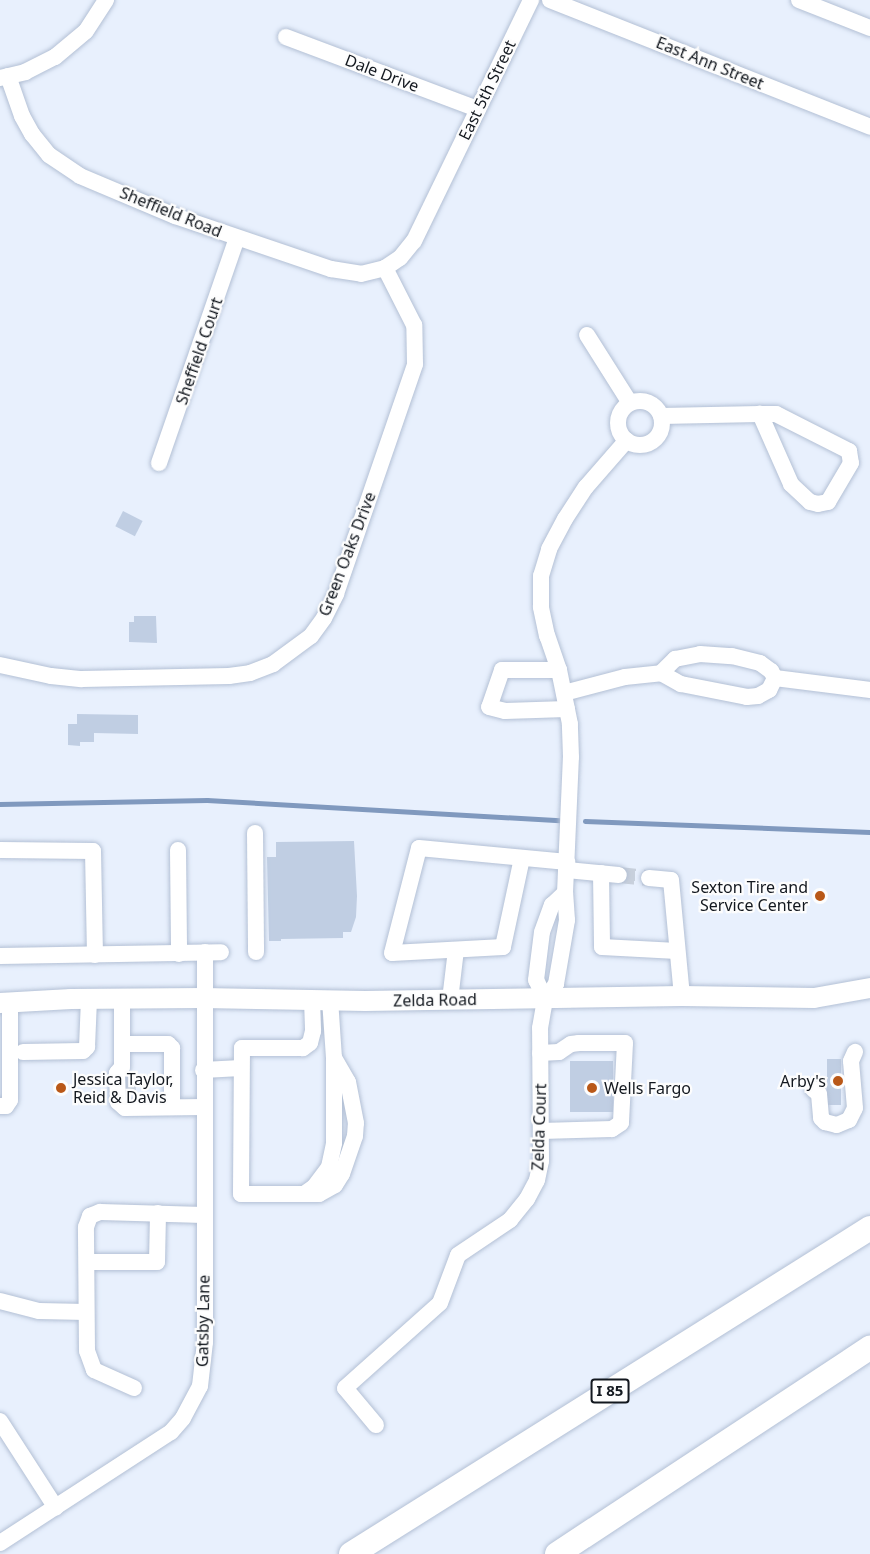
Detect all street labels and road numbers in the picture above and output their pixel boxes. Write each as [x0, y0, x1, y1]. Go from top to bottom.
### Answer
street label: East Ann Street [653, 33, 767, 93]
street label: East 5th Street [454, 37, 520, 143]
street label: Dale Drive [342, 50, 422, 96]
street label: Sheffield Road [117, 183, 225, 241]
street label: Sheffield Court [172, 295, 226, 407]
street label: Green Oaks Drive [314, 489, 380, 619]
street label: Zelda Road [393, 990, 477, 1010]
street label: Zelda Court [528, 1083, 550, 1171]
street label: Gatsby Lane [193, 1275, 213, 1367]
road number: I 85 [590, 1379, 630, 1403]

